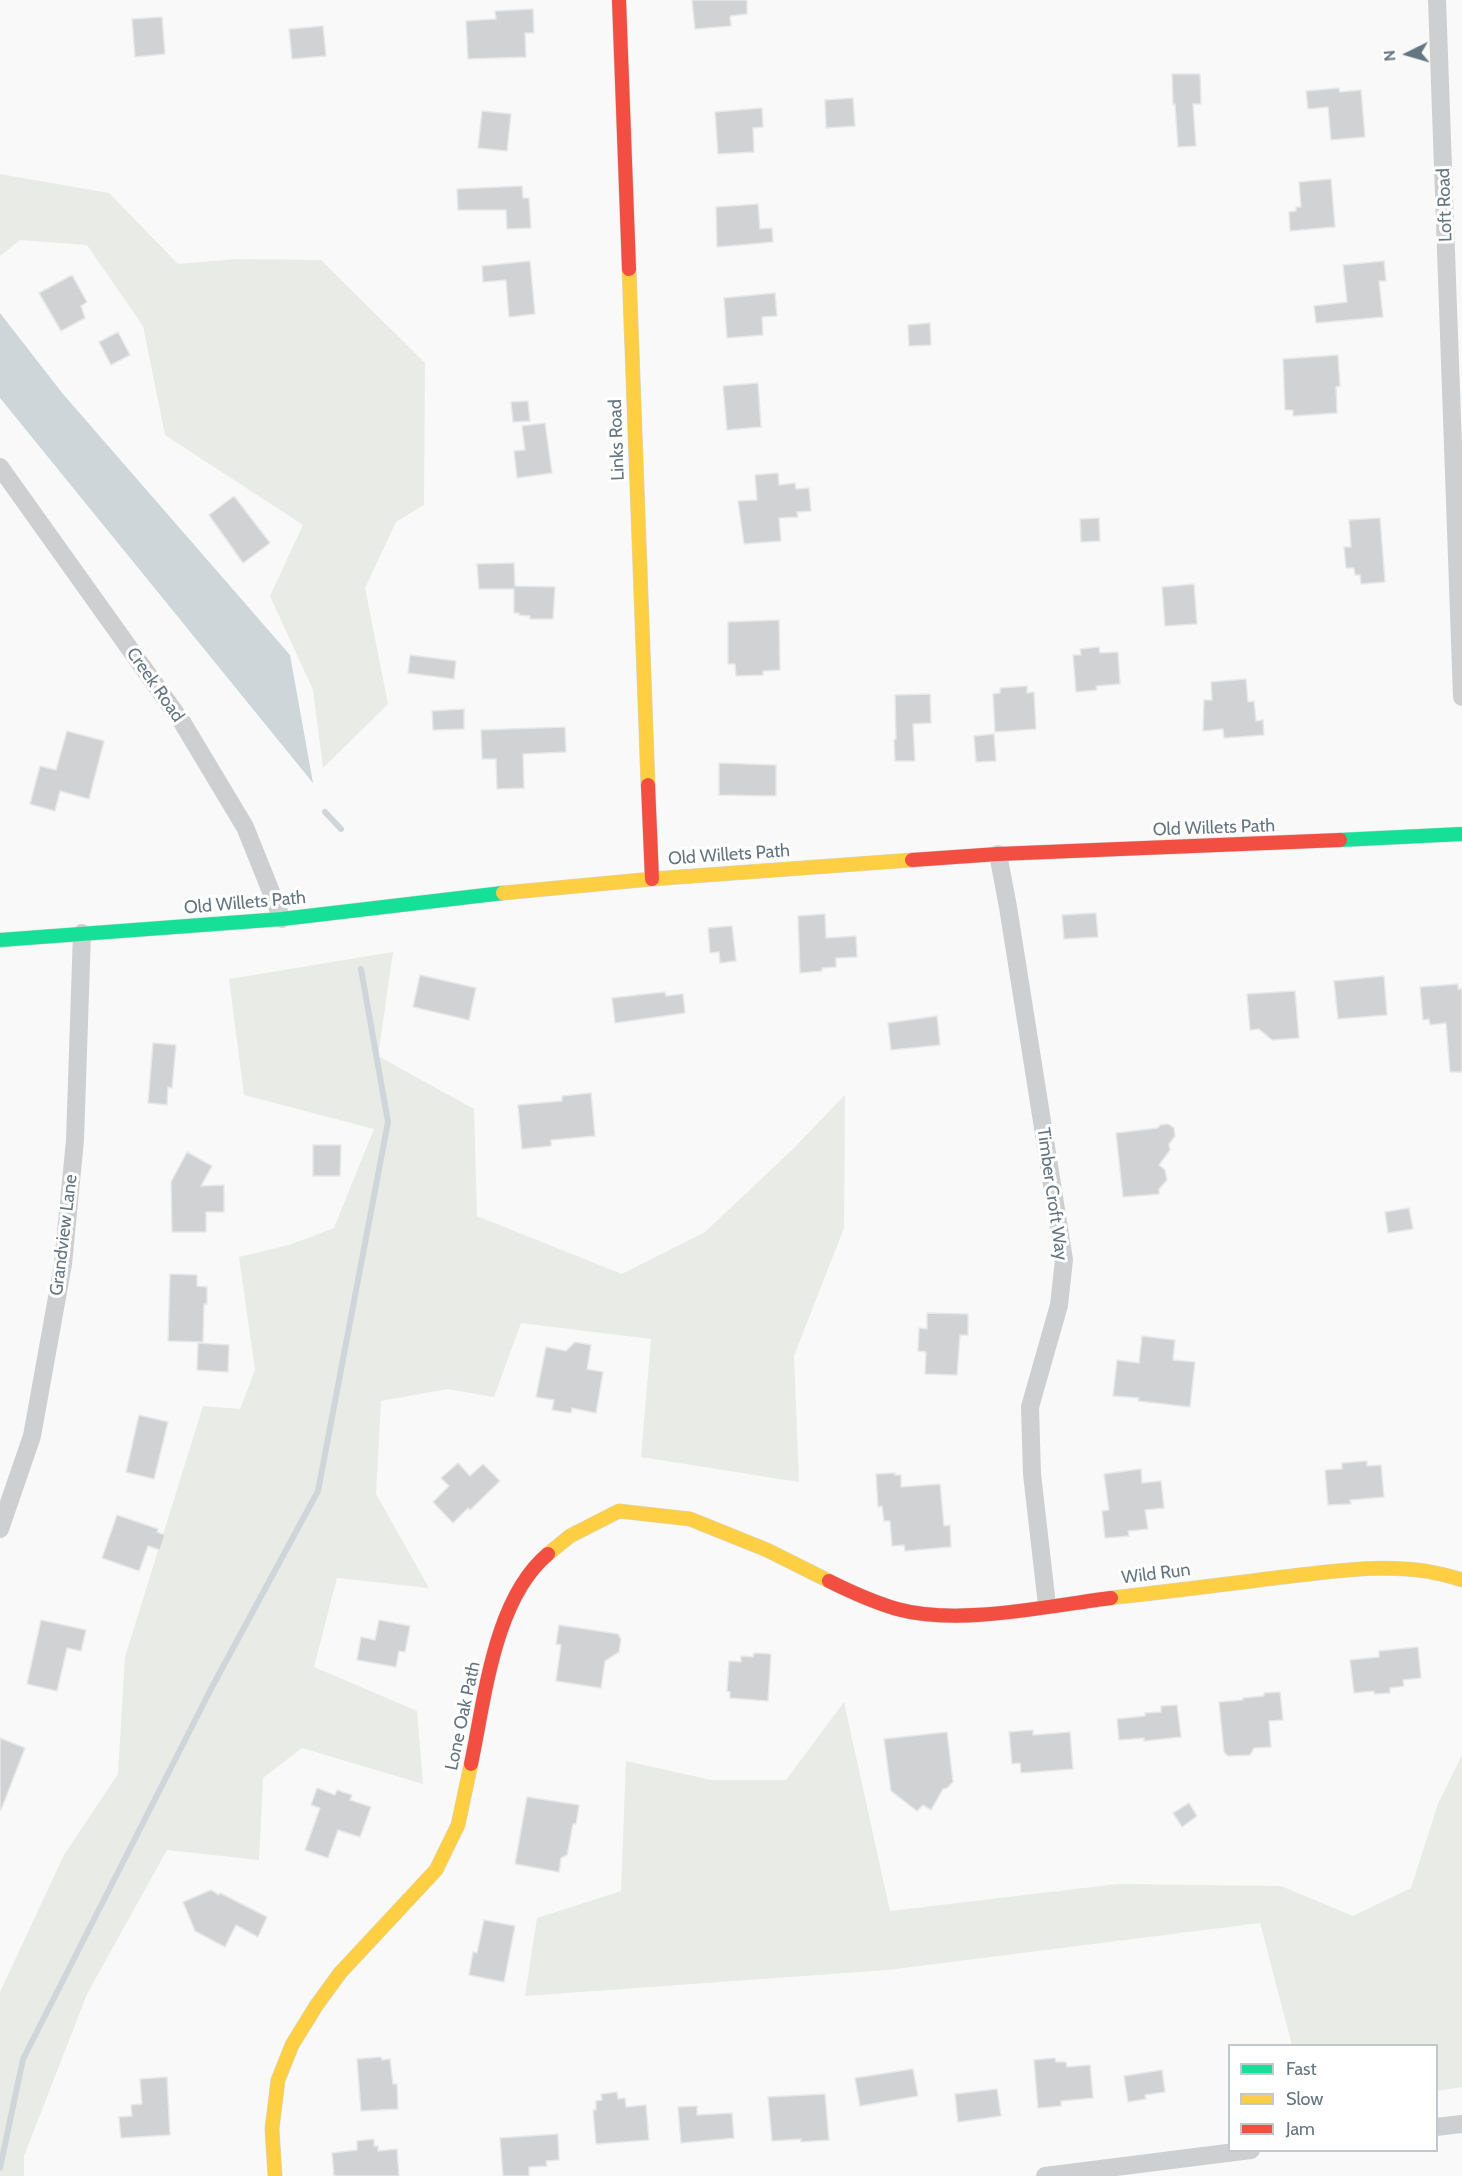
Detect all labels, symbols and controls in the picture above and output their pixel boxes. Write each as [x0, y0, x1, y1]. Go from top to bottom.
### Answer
north arrow [1378, 24, 1438, 84]
text: N [1380, 49, 1400, 62]
street label: Loft Road [1433, 168, 1457, 242]
street label: Links Road [605, 399, 629, 481]
street label: Creek Road [121, 644, 189, 726]
street label: Old Willets Path [1153, 815, 1275, 841]
street label: Old Willets Path [667, 840, 791, 870]
street label: Old Willets Path [183, 887, 307, 919]
street label: Timber Croft Way [1032, 1126, 1072, 1262]
street label: Grandview Lane [46, 1173, 82, 1297]
street label: Wild Run [1120, 1559, 1192, 1589]
street label: Lone Oak Path [441, 1660, 485, 1772]
legend [1228, 2044, 1438, 2152]
text: Fast [1286, 2058, 1317, 2080]
text: Slow [1286, 2088, 1323, 2110]
text: Jam [1286, 2118, 1315, 2140]

